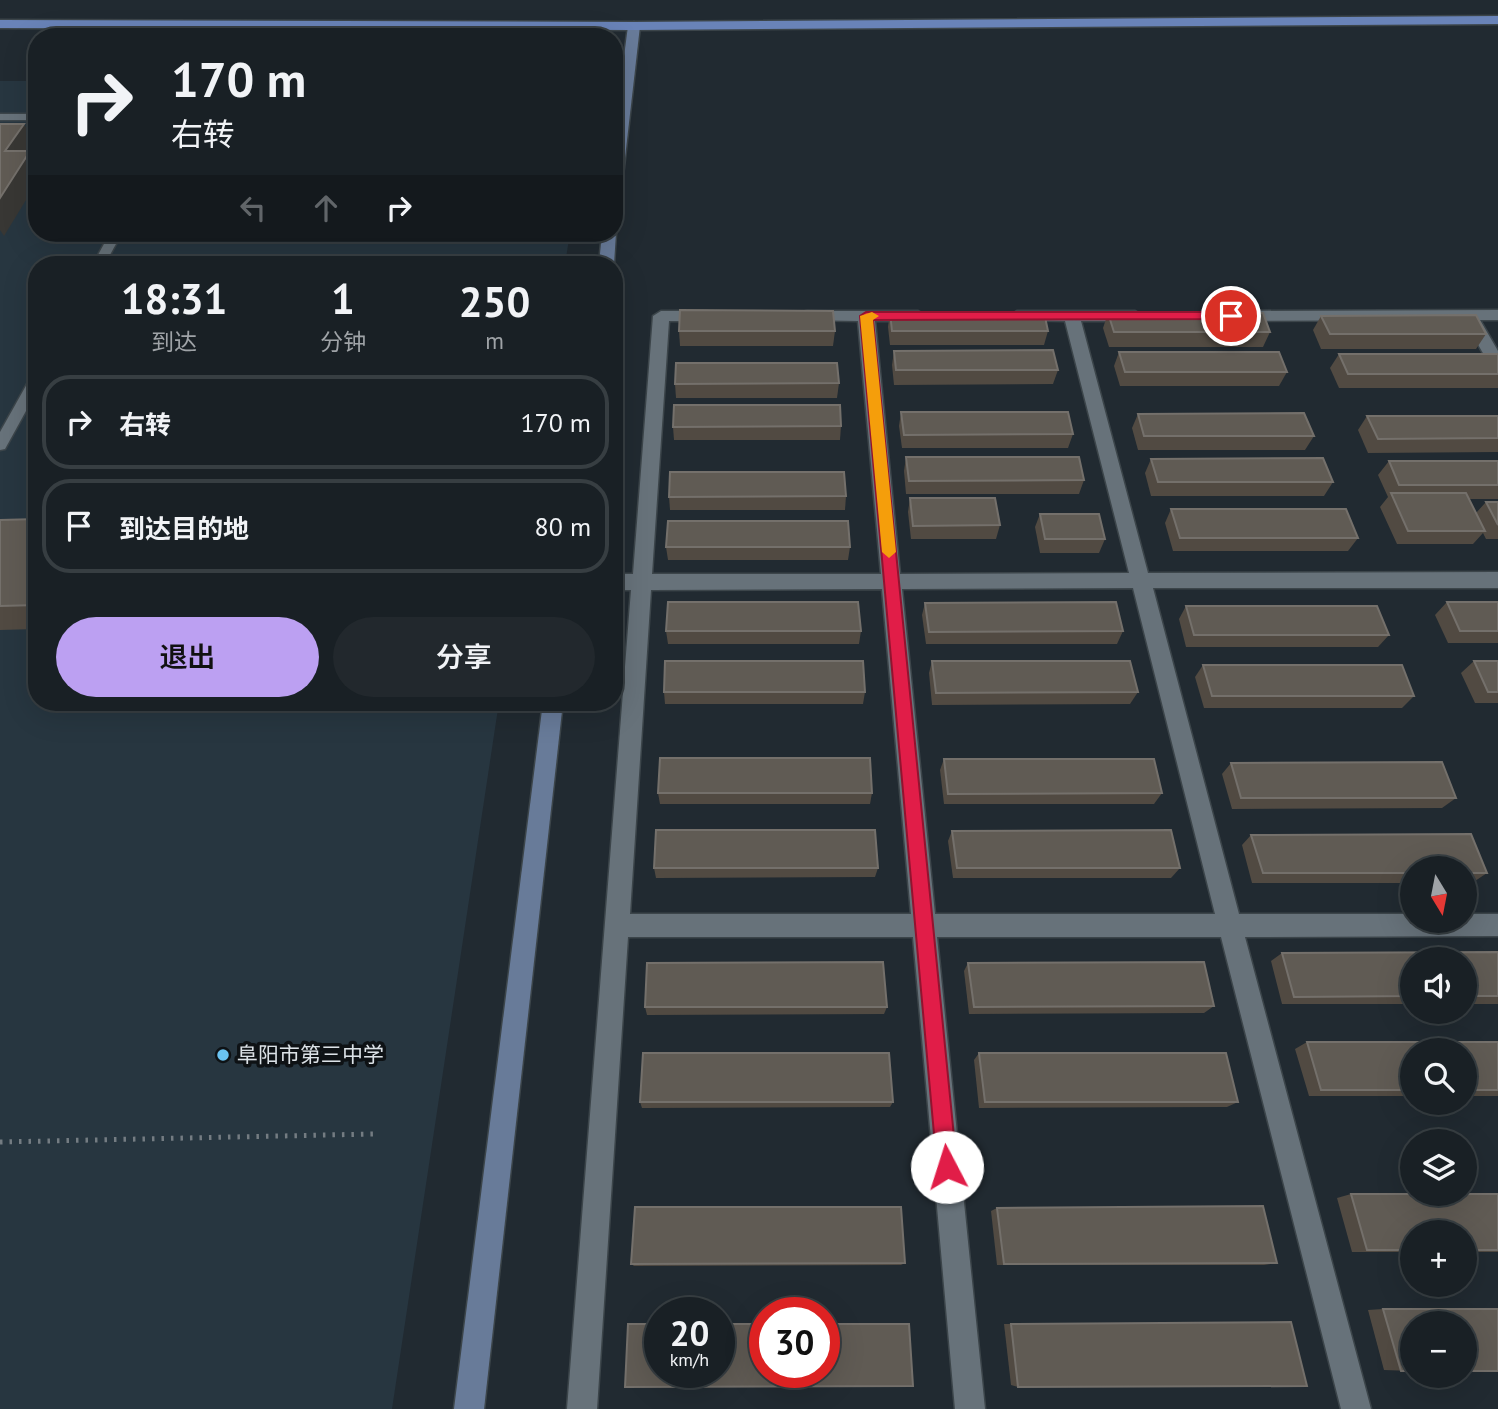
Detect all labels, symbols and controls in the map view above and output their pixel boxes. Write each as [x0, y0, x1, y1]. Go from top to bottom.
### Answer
text: 170 m [171, 47, 306, 111]
icon: right [56, 56, 147, 147]
text: 右转 [171, 113, 235, 155]
icon: left [234, 189, 272, 227]
icon: ahead [307, 189, 345, 227]
icon: right [380, 189, 418, 227]
text: 18:31 [121, 271, 227, 326]
text: 1 [331, 271, 355, 326]
text: 250 [459, 274, 530, 329]
pin [1201, 286, 1261, 346]
icon: arrive [1212, 297, 1250, 335]
text: m [485, 326, 504, 355]
text: 到达 [151, 327, 197, 356]
text: 分钟 [320, 327, 366, 356]
icon: right [60, 403, 98, 441]
text: 170 m [520, 406, 591, 439]
text: 右转 [119, 408, 171, 441]
icon: arrive [60, 507, 98, 545]
text: 80 m [535, 510, 591, 543]
text: 到达目的地 [119, 512, 249, 545]
button: 退出 [56, 617, 319, 697]
button: 分享 [333, 617, 595, 697]
north arrow [1400, 856, 1477, 933]
map controls [1400, 856, 1477, 1388]
button: sound [1400, 947, 1477, 1024]
button: search [1400, 1038, 1477, 1115]
place label: 阜阳市第三中学 [237, 1041, 384, 1068]
marker: 阜阳市第三中学 [215, 1047, 231, 1063]
button: layers [1400, 1129, 1477, 1206]
position arrow [910, 1130, 984, 1204]
button: + [1400, 1220, 1477, 1297]
speed limit sign: 30 [749, 1297, 840, 1388]
text: 20 [670, 1310, 709, 1356]
button: − [1400, 1311, 1477, 1388]
text: km/h [670, 1348, 709, 1371]

